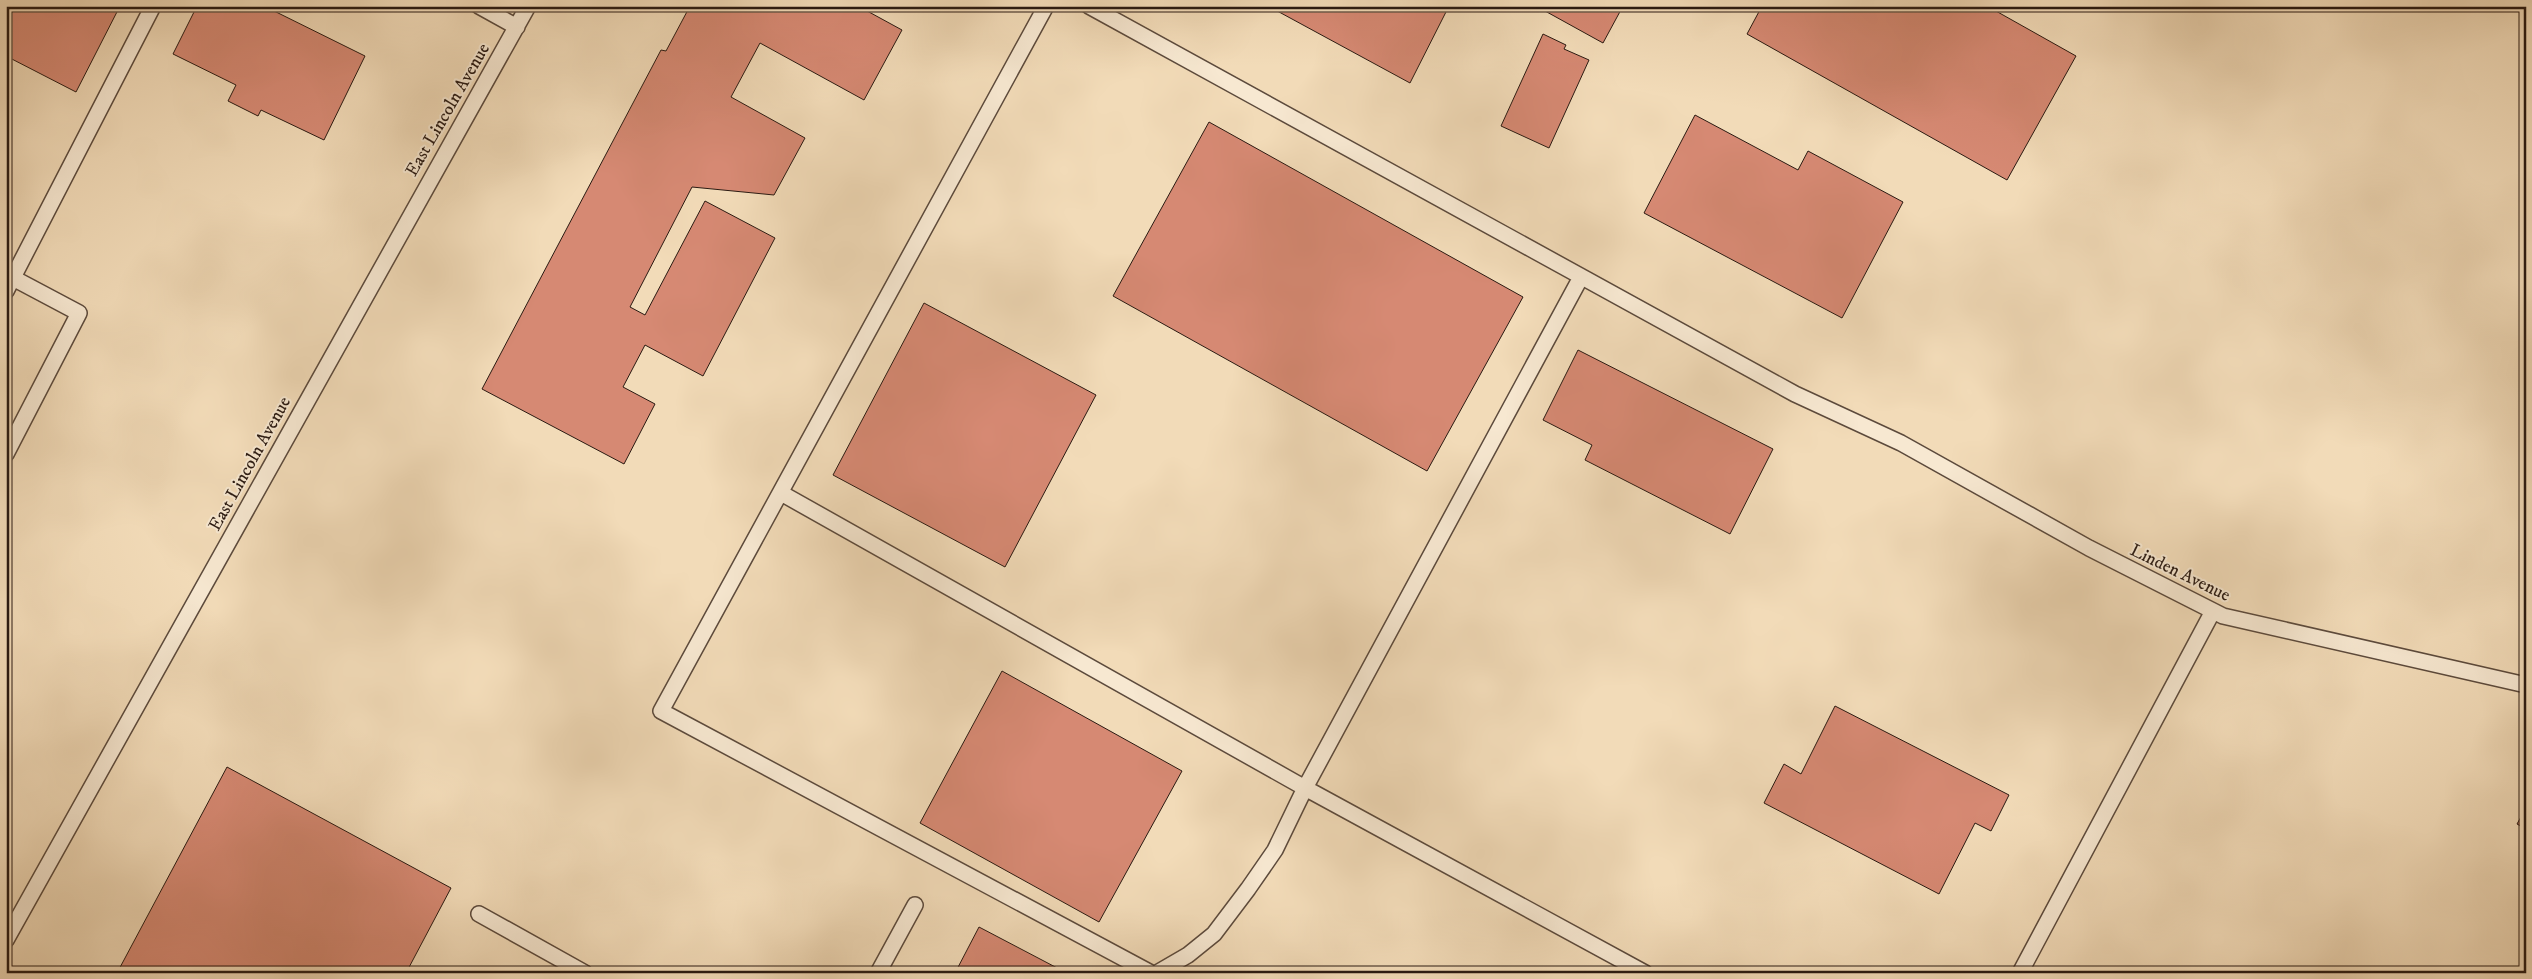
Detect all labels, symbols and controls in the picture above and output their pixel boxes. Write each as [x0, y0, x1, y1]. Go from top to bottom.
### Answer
street label: East Lincoln Avenue [401, 40, 495, 180]
street label: East Lincoln Avenue [204, 393, 296, 535]
street label: Linden Avenue [2126, 539, 2234, 607]

